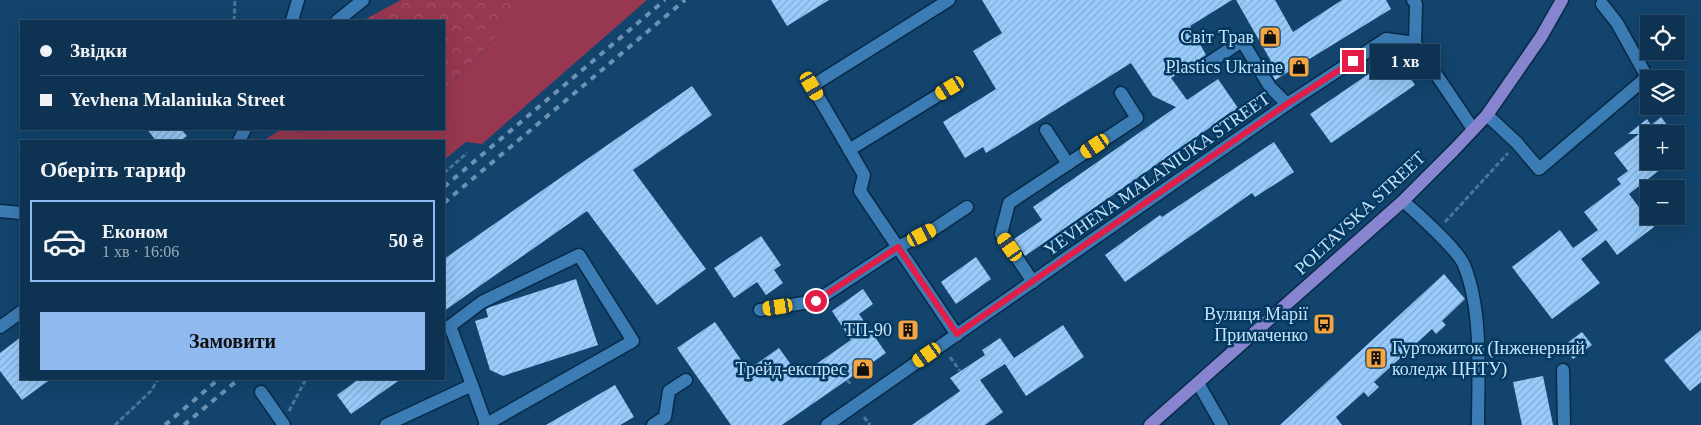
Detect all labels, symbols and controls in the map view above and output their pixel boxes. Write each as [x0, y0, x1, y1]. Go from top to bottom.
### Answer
map controls [1640, 15, 1685, 225]
button: locate [1640, 15, 1685, 60]
shop icon: Світ Трав [1258, 25, 1282, 49]
place label: Світ Трав [1180, 27, 1254, 47]
text: Звідки [70, 40, 127, 61]
callout: 1 хв [1370, 44, 1440, 78]
route end [1342, 50, 1364, 72]
text: 1 хв [1391, 53, 1419, 70]
shop icon: Plastics Ukraine [1287, 55, 1311, 79]
place label: Plastics Ukraine [1166, 57, 1283, 77]
car [798, 69, 825, 103]
button: layers [1640, 70, 1685, 115]
car [933, 74, 966, 102]
street label: YEVHENA MALANIUKA STREET [1040, 88, 1274, 260]
text: Yevhena Malaniuka Street [70, 89, 285, 110]
button: + [1640, 125, 1685, 170]
car [1078, 131, 1111, 161]
street label: POLTAVSKA STREET [1291, 147, 1429, 279]
text: Оберіть тариф [40, 157, 186, 182]
button: − [1640, 180, 1685, 225]
icon: car [42, 219, 87, 264]
text: Економ [102, 221, 168, 242]
car [905, 222, 938, 248]
text: 50 ₴ [389, 230, 423, 251]
car [995, 230, 1024, 264]
text: 1 хв · 16:06 [102, 243, 179, 260]
route start [805, 290, 827, 312]
car [762, 297, 793, 317]
place label: Вулиця Марії Примаченко [1204, 304, 1308, 345]
button: Замовити [40, 312, 425, 370]
bus stop icon: Вулиця Марії Примаченко [1312, 312, 1336, 336]
building icon: ТП-90 [896, 318, 920, 342]
place label: ТП-90 [844, 320, 892, 340]
place label: Гуртожиток (Інженерний коледж ЦНТУ) [1392, 338, 1585, 380]
car [910, 340, 943, 370]
building icon: Гуртожиток (Інженерний коледж ЦНТУ) [1364, 346, 1388, 370]
shop icon: Трейд-експрес [851, 357, 875, 381]
place label: Трейд-експрес [736, 359, 847, 379]

